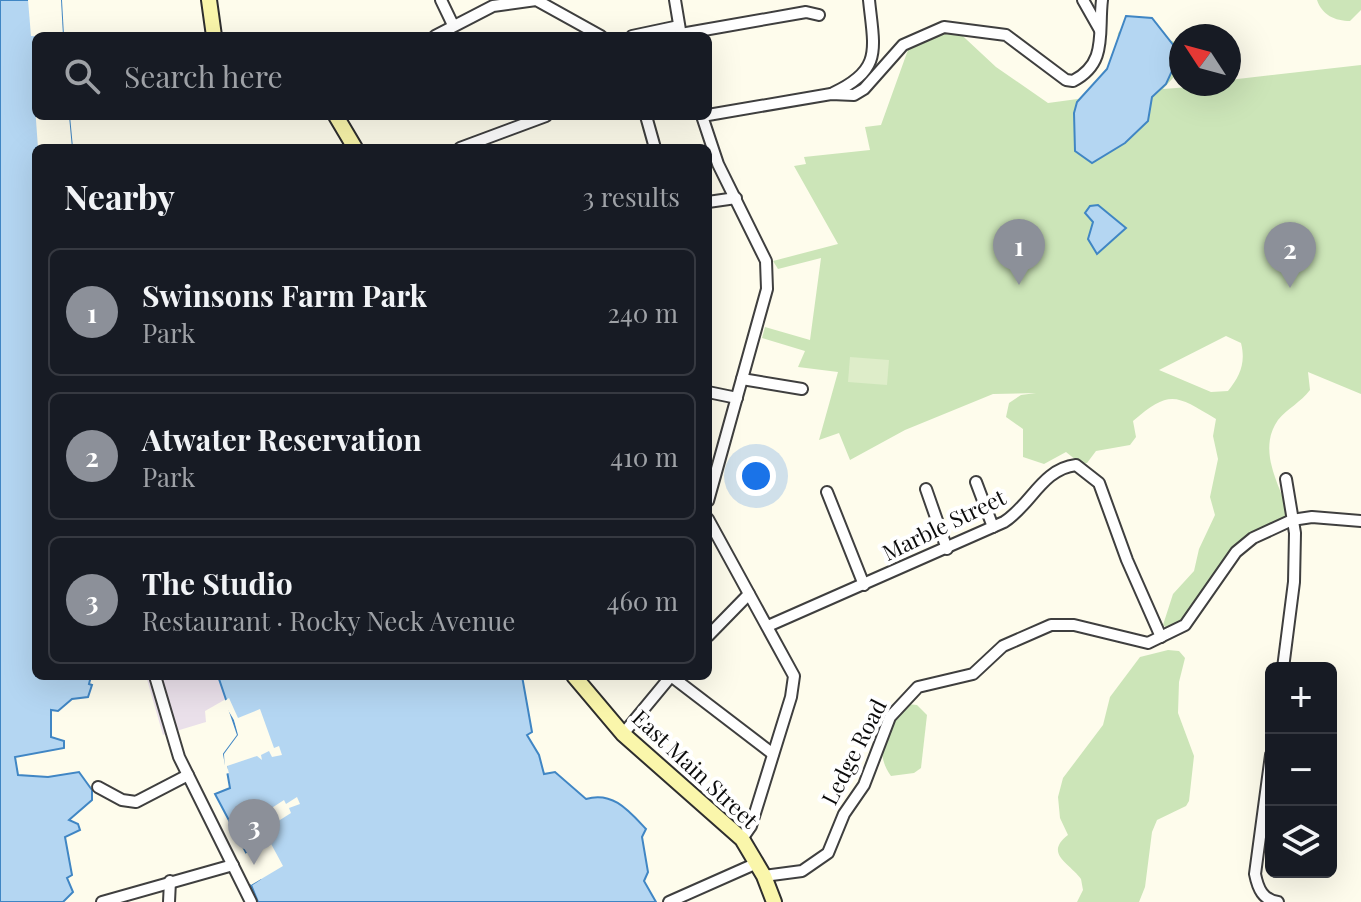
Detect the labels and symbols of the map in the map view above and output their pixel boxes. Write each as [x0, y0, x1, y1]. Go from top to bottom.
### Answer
north arrow [1169, 24, 1241, 96]
pin: 1 [993, 219, 1045, 285]
pin: 2 [1264, 222, 1316, 288]
your location [736, 456, 776, 496]
street label: Marble Street [877, 481, 1011, 567]
street label: Ledge Road [814, 693, 893, 810]
street label: East Main Street [626, 702, 766, 835]
pin: 3 [228, 799, 280, 865]

